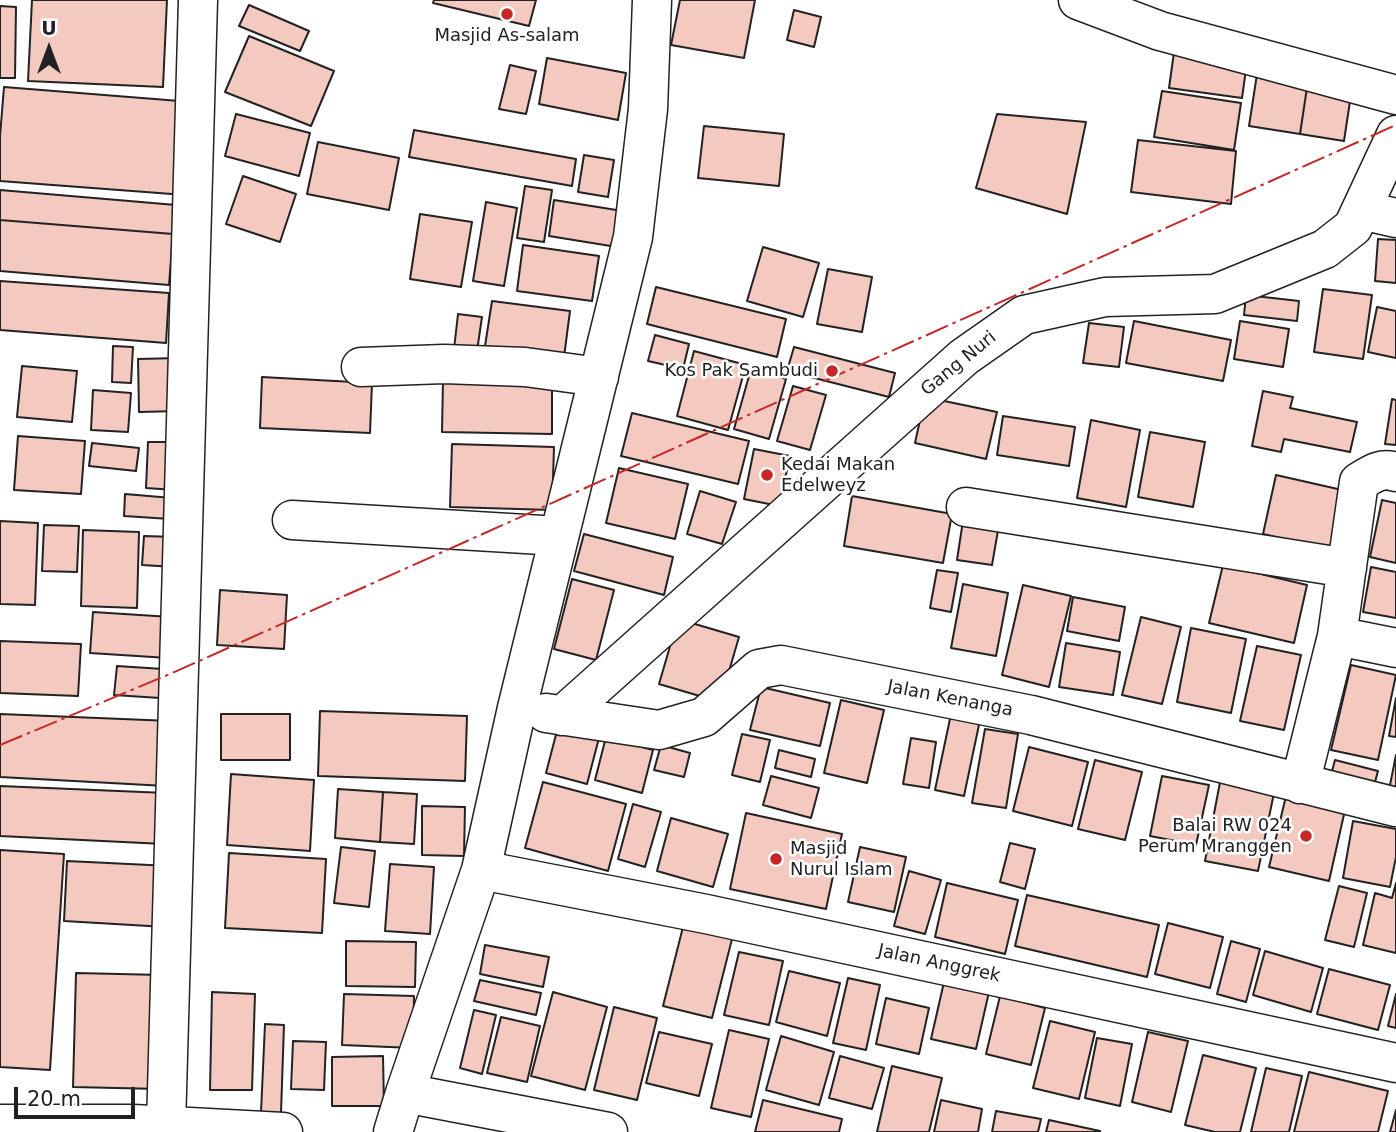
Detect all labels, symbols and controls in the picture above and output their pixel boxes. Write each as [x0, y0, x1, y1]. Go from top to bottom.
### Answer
marker: Masjid As-salam [499, 6, 515, 22]
north arrow [14, 14, 84, 84]
text: U [41, 17, 57, 39]
place label: Masjid As-salam [434, 25, 580, 47]
street label: Gang Nuri [917, 327, 1001, 401]
place label: Kos Pak Sambudi [665, 360, 818, 382]
marker: Kos Pak Sambudi [824, 363, 840, 379]
place label: Kedai Makan Edelweyz [781, 454, 895, 496]
marker: Kedai Makan Edelweyz [759, 467, 775, 483]
street label: Jalan Kenanga [885, 676, 1015, 722]
place label: Balai RW 024 Perum Mranggen [1138, 815, 1292, 858]
marker: Balai RW 024 Perum Mranggen [1298, 828, 1314, 844]
place label: Masjid Nurul Islam [790, 838, 893, 880]
marker: Masjid Nurul Islam [768, 851, 784, 867]
street label: Jalan Anggrek [876, 940, 1002, 988]
scale bar [18, 1072, 138, 1116]
text: 20 m [27, 1087, 81, 1111]

